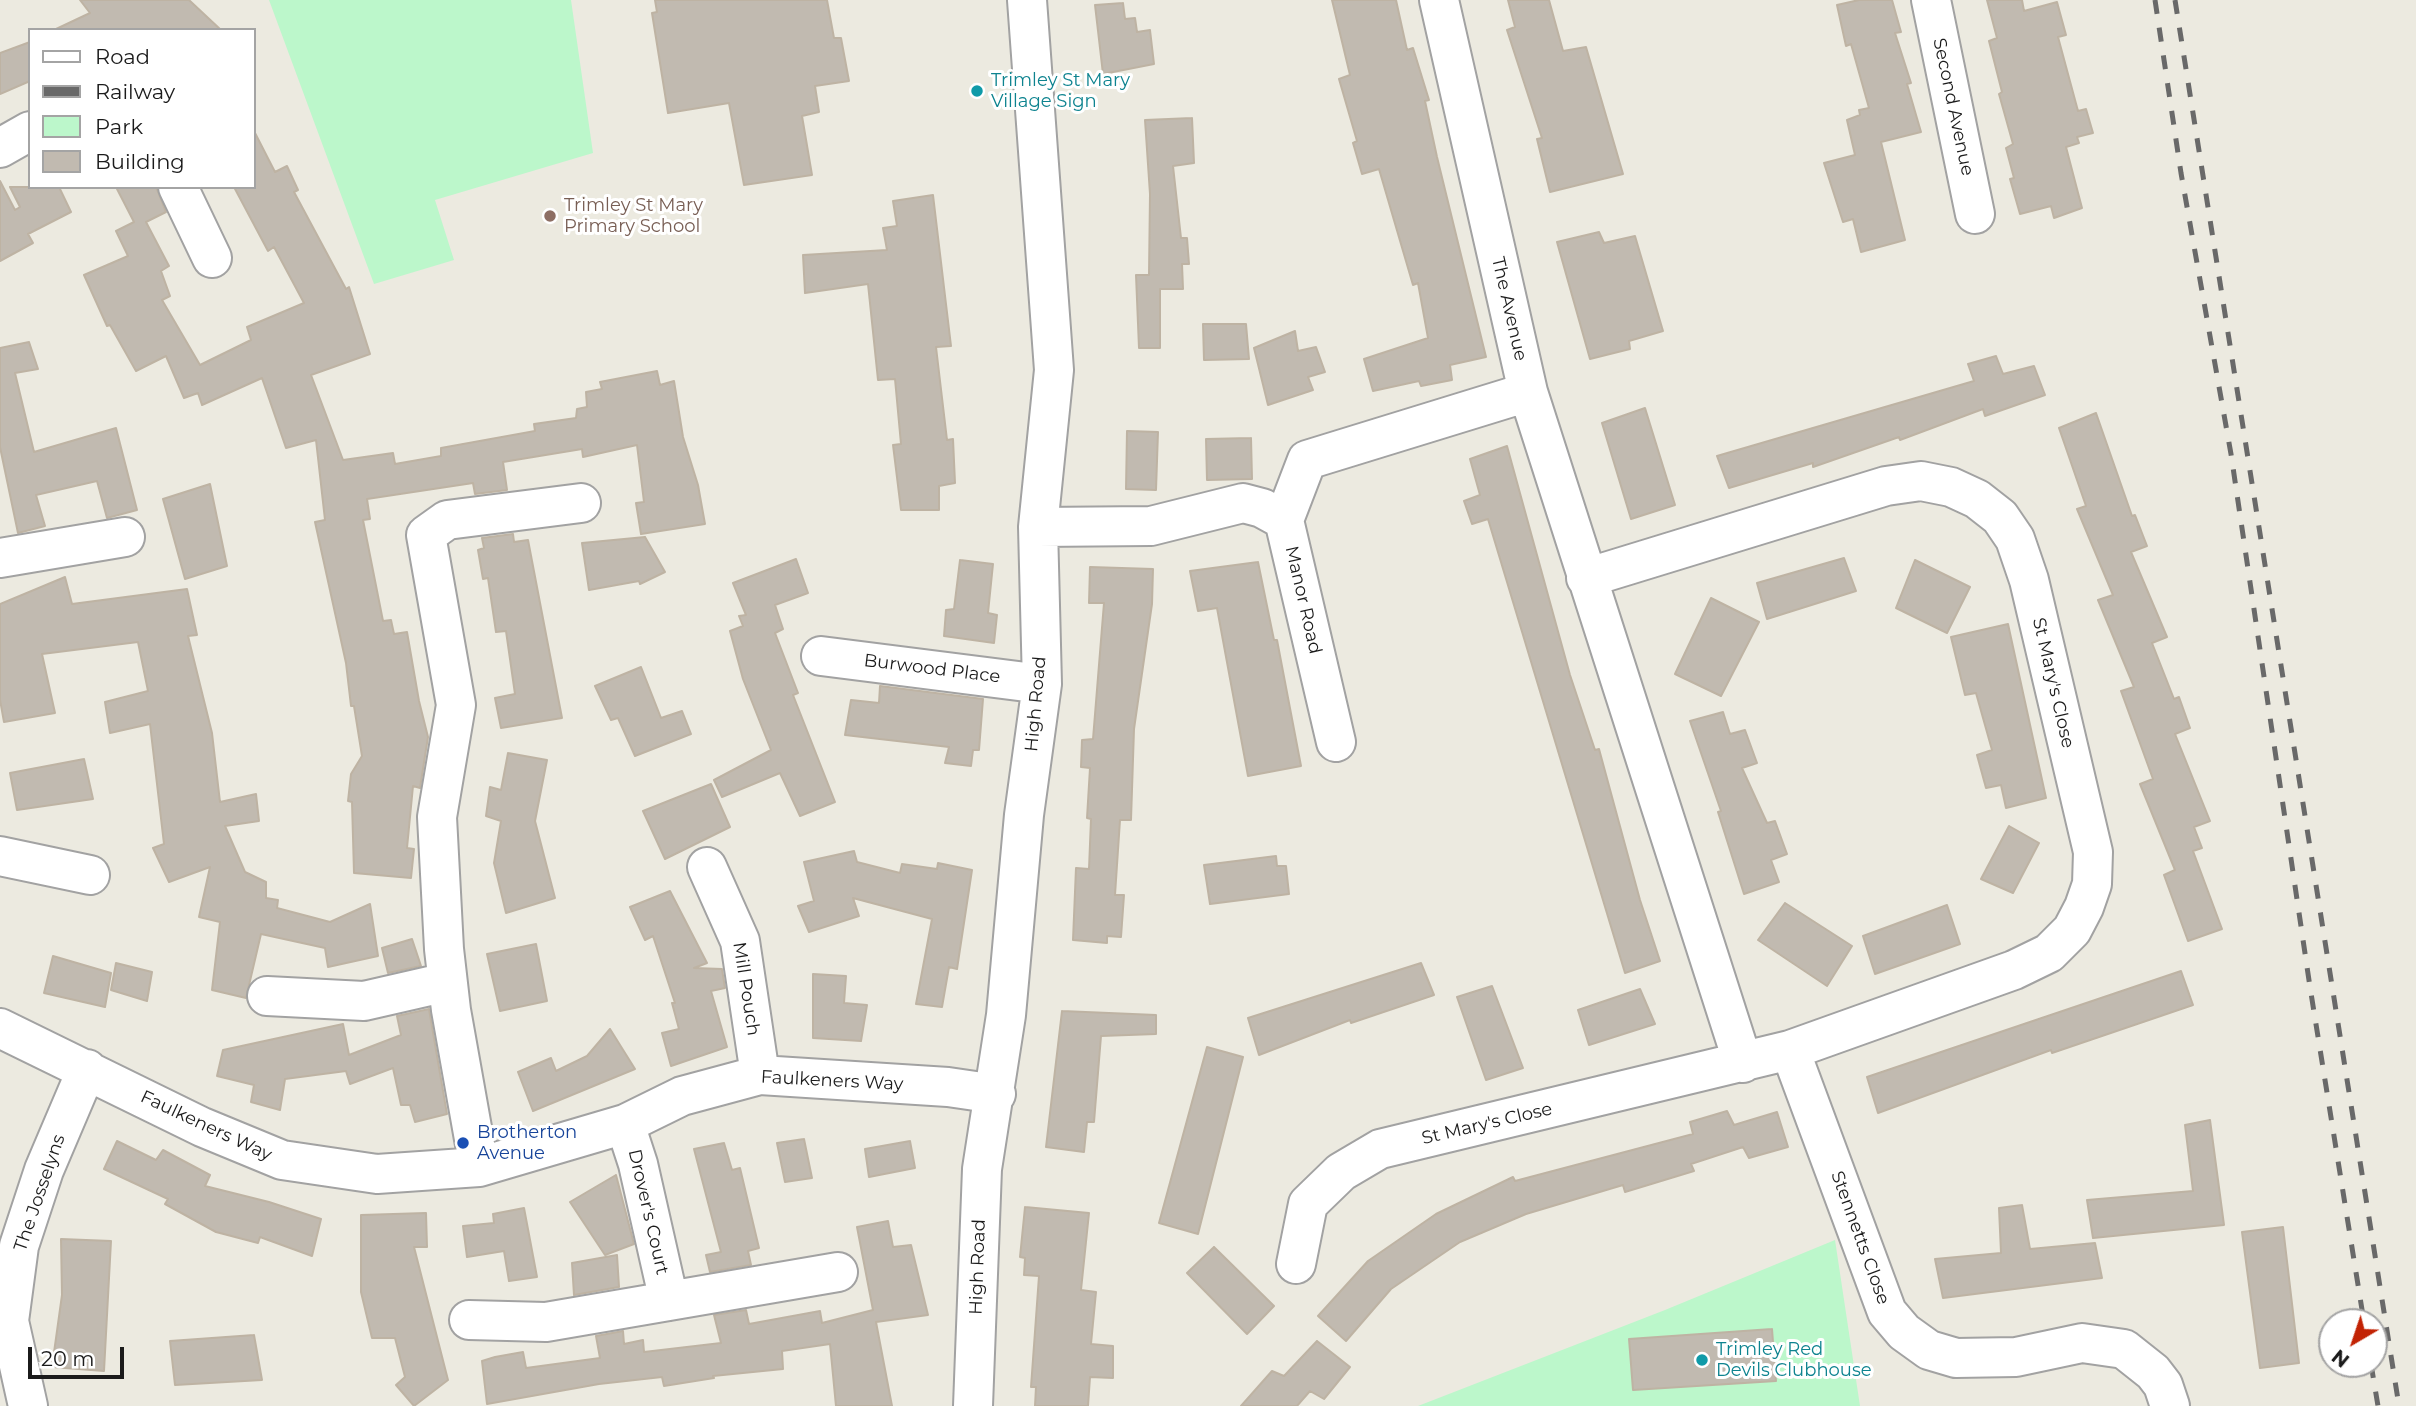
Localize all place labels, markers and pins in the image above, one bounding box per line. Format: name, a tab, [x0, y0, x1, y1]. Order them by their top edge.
place label: Trimley St Mary Village Sign	[991, 70, 1130, 112]
marker: Trimley St Mary Village Sign	[969, 83, 985, 99]
place label: Trimley St Mary Primary School	[564, 195, 703, 238]
marker: Trimley St Mary Primary School	[542, 208, 558, 224]
place label: Brotherton Avenue	[477, 1122, 577, 1164]
marker: Brotherton Avenue	[455, 1135, 471, 1151]
place label: Trimley Red Devils Clubhouse	[1716, 1339, 1872, 1382]
marker: Trimley Red Devils Clubhouse	[1694, 1352, 1710, 1368]

